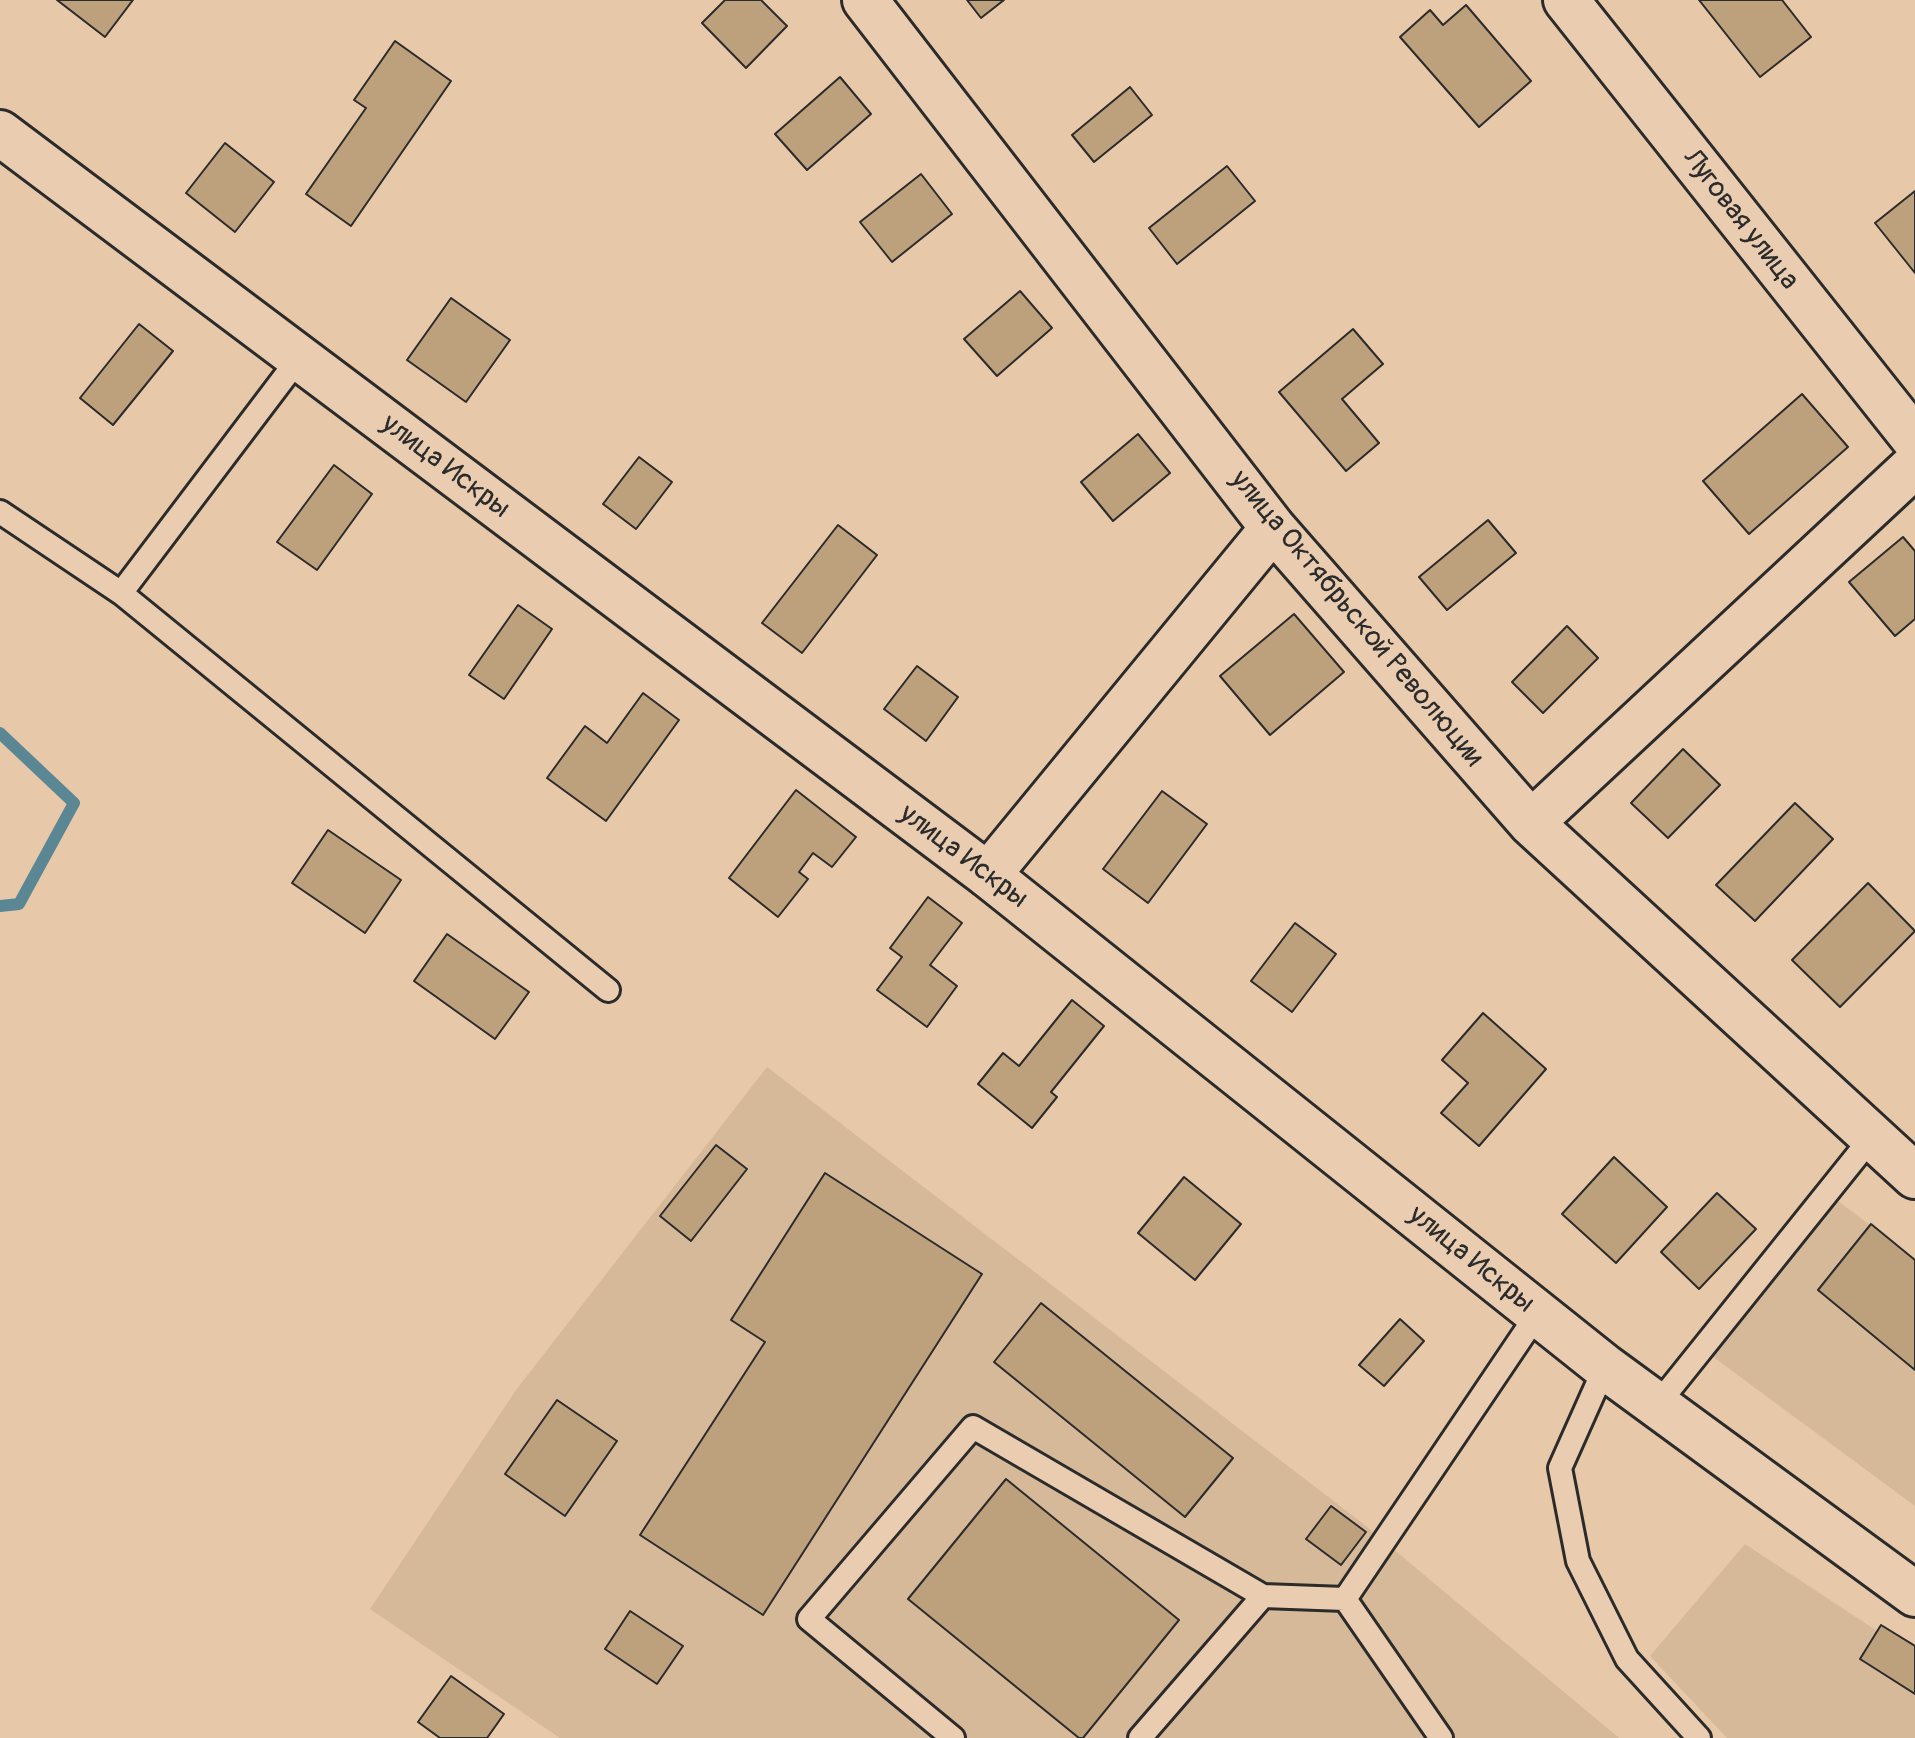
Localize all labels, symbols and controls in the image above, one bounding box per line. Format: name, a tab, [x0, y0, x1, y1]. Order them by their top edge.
street label: Луговая улица	[1675, 143, 1805, 297]
street label: улица Искры	[374, 408, 516, 526]
street label: улица Октябрьской Революции	[1222, 464, 1490, 774]
street label: улица Искры	[892, 798, 1034, 916]
street label: улица Искры	[1401, 1199, 1541, 1321]

